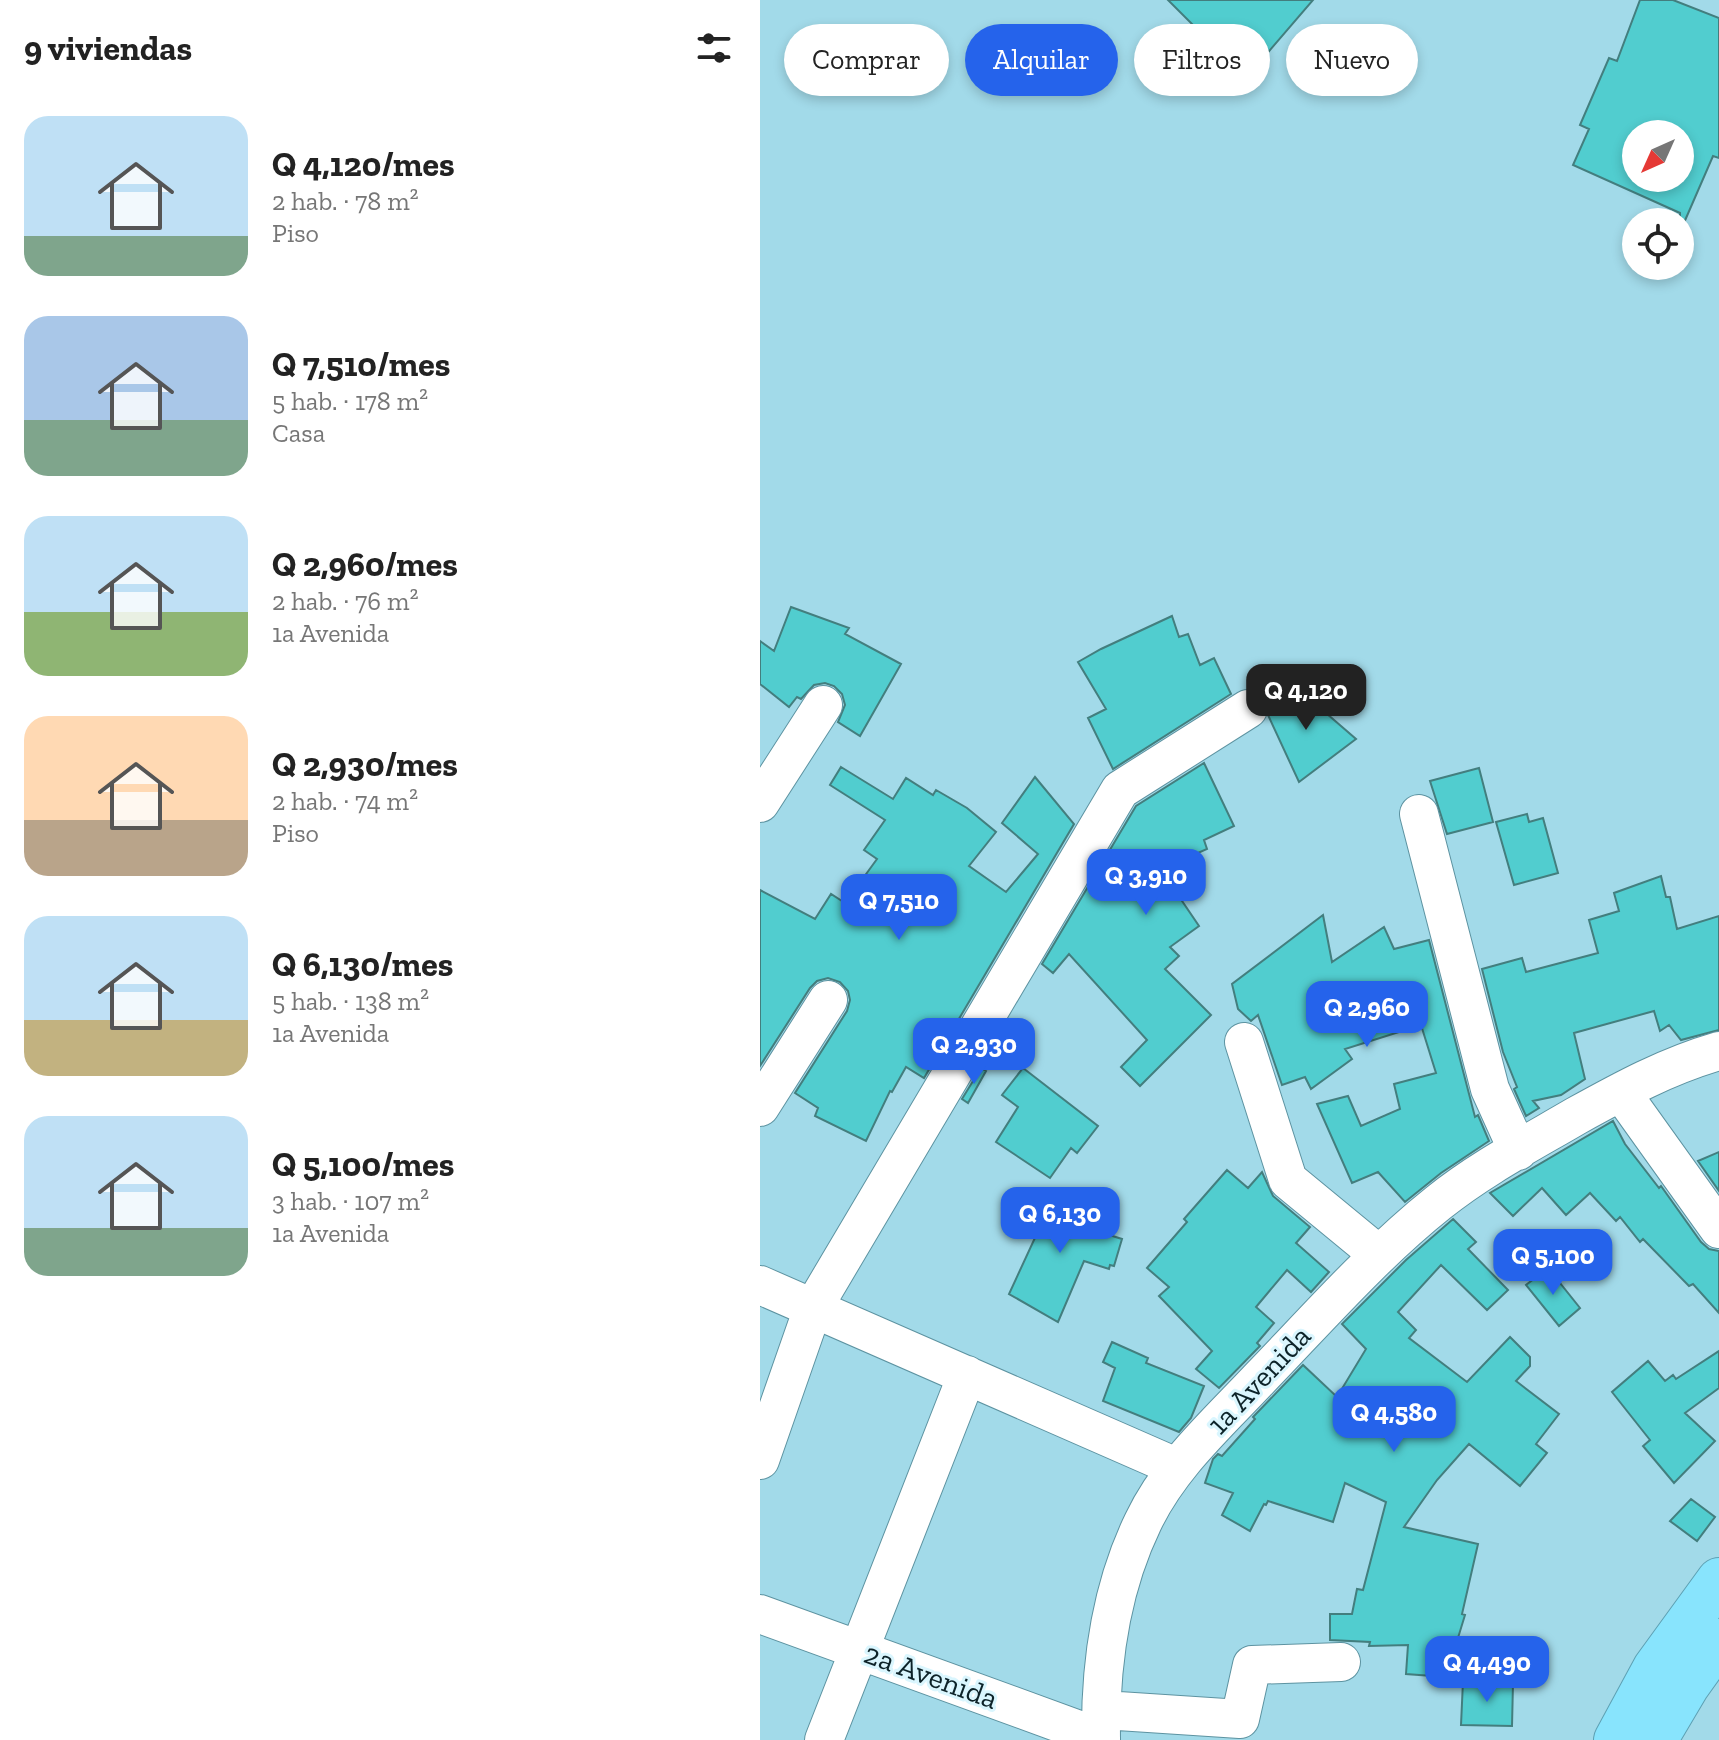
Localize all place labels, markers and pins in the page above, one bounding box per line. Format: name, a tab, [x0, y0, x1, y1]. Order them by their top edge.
pin: Q 4,120	[1232, 664, 1380, 732]
pin: Q 3,910	[1072, 849, 1220, 917]
pin: Q 7,510	[825, 874, 973, 942]
pin: Q 2,960	[1293, 981, 1441, 1049]
pin: Q 2,930	[900, 1018, 1048, 1086]
pin: Q 6,130	[986, 1187, 1134, 1255]
pin: Q 5,100	[1479, 1229, 1627, 1297]
pin: Q 4,580	[1320, 1386, 1468, 1454]
pin: Q 4,490	[1413, 1636, 1561, 1704]

